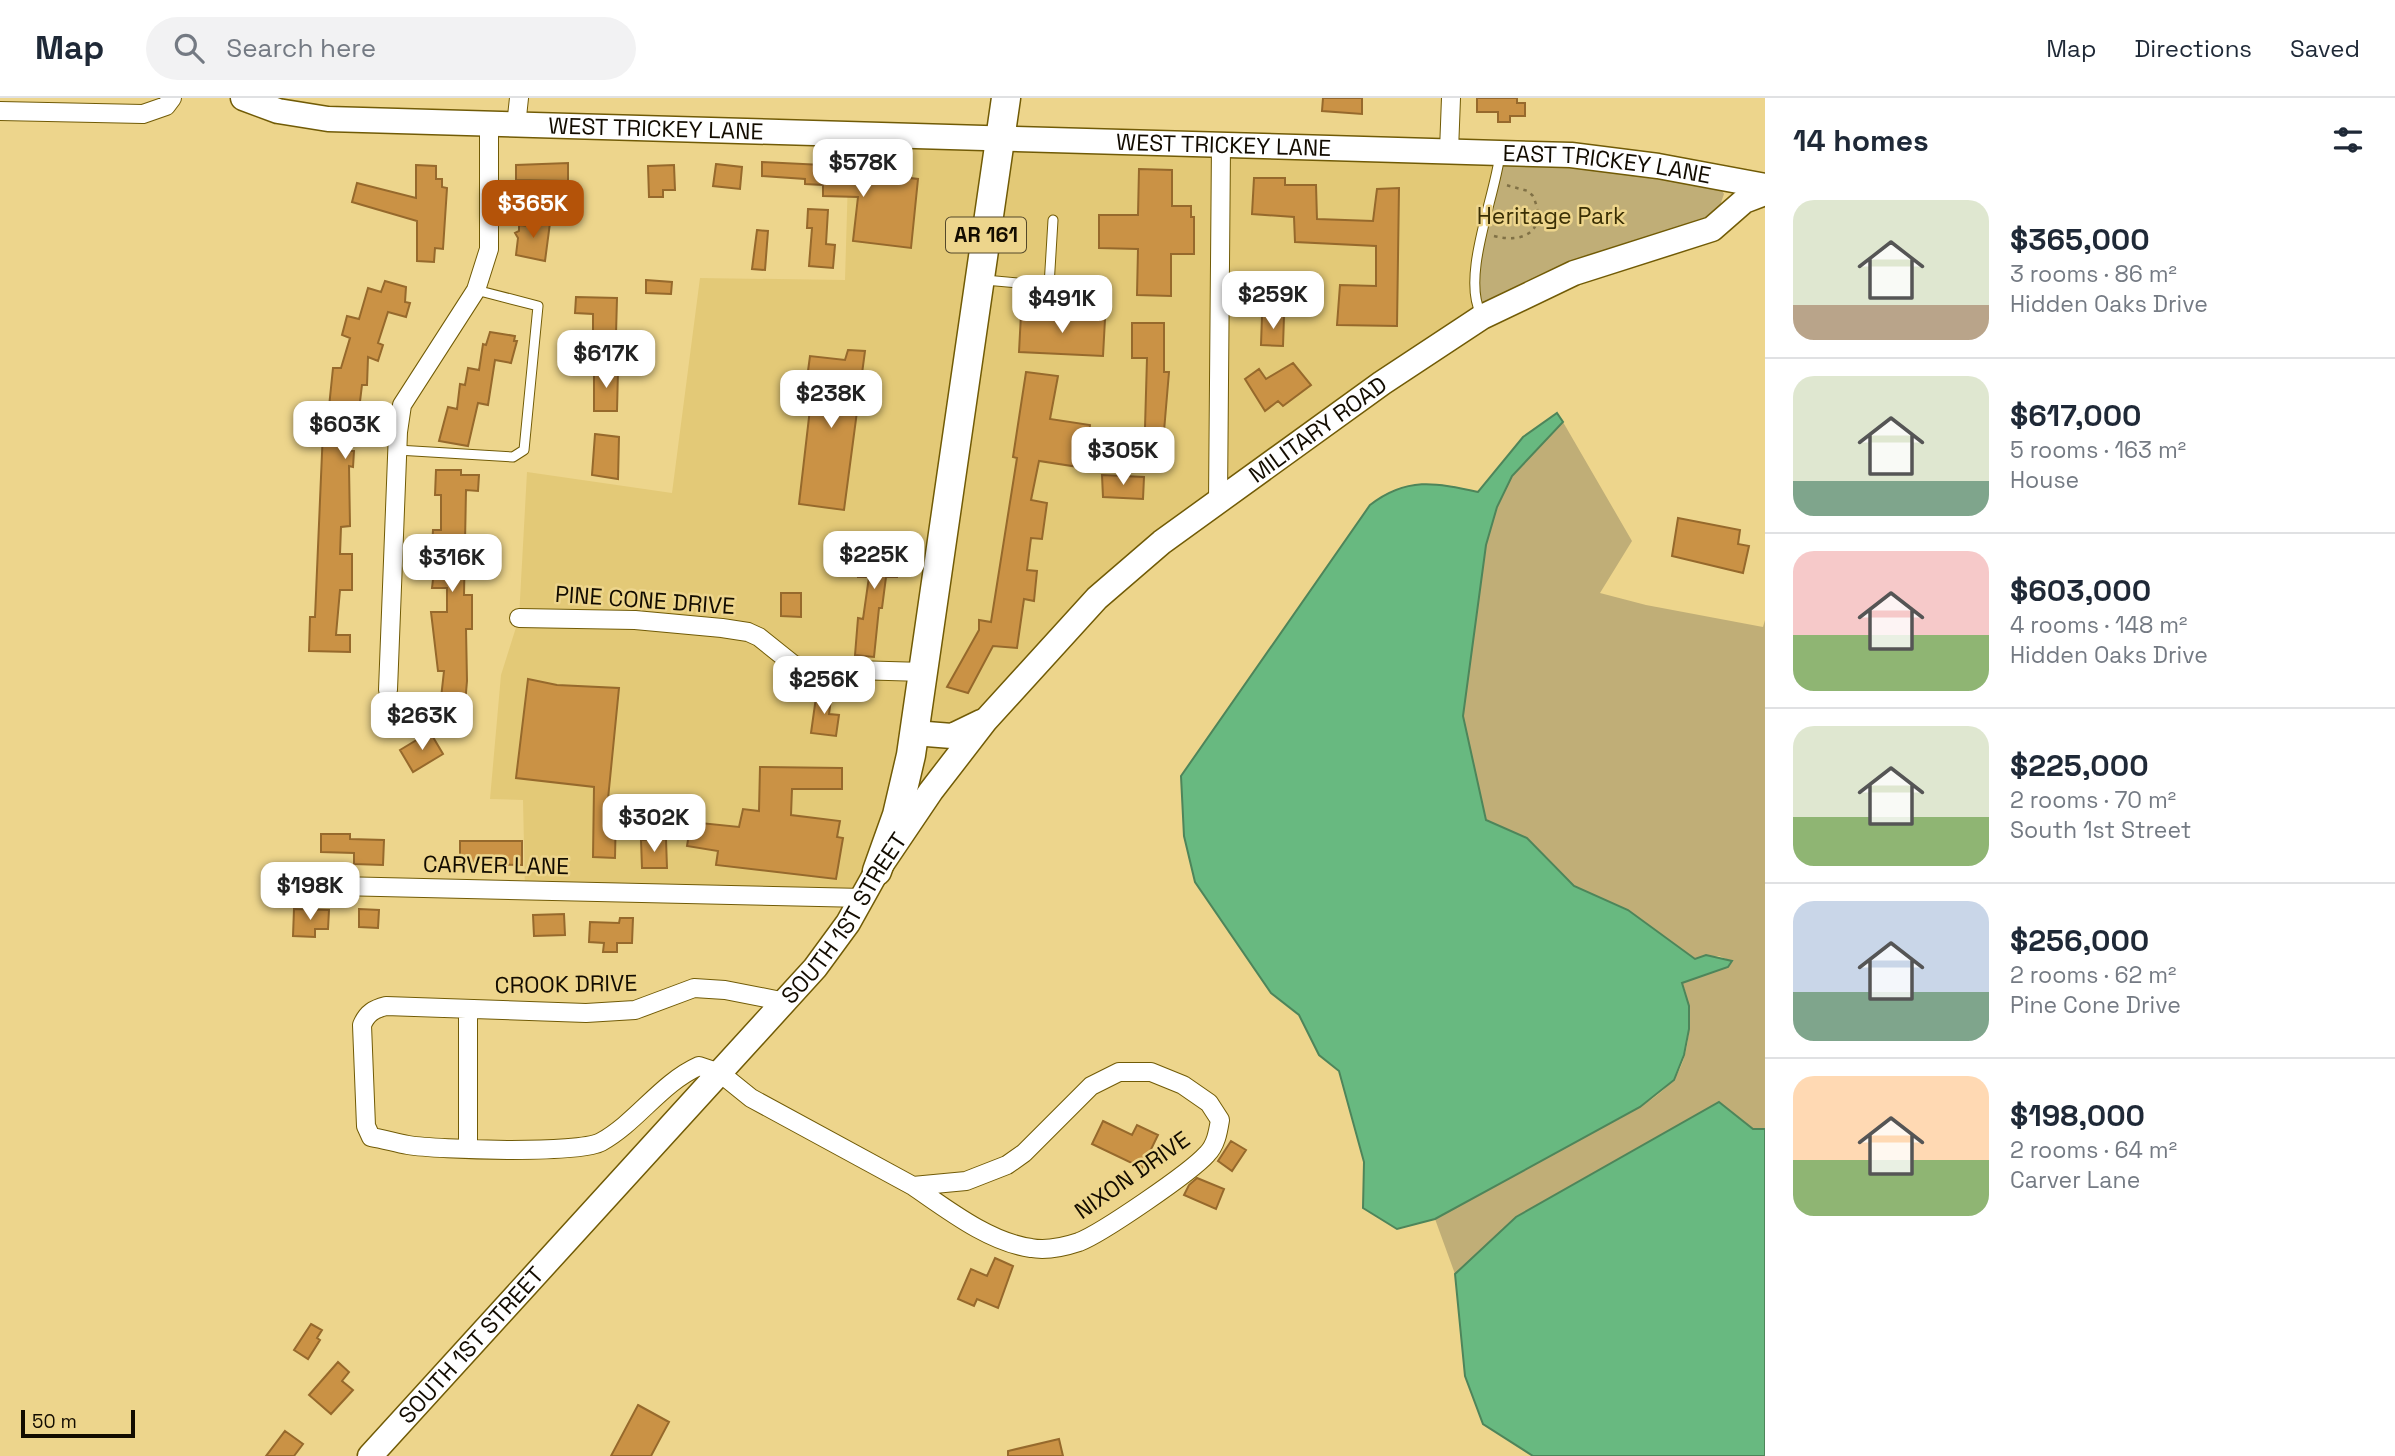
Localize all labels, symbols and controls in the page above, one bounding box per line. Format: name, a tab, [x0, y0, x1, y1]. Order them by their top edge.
search box	[146, 17, 636, 80]
text: Map	[35, 27, 104, 69]
icon: search	[170, 29, 208, 67]
text: Search here	[226, 31, 376, 65]
text: Map	[2046, 33, 2096, 64]
text: Directions	[2134, 33, 2252, 64]
text: Saved	[2290, 33, 2360, 64]
street label: WEST TRICKEY LANE	[548, 110, 764, 147]
text: 14 homes	[1793, 121, 1929, 160]
icon: filters	[2329, 121, 2367, 159]
street label: WEST TRICKEY LANE	[1116, 127, 1332, 163]
street label: EAST TRICKEY LANE	[1502, 138, 1713, 191]
pin: $578K	[814, 140, 912, 199]
text: $578K	[829, 147, 897, 177]
pin: $365K	[484, 180, 582, 240]
text: $365K	[498, 188, 568, 218]
park label: Heritage Park	[1477, 201, 1625, 231]
road number: AR 161	[946, 218, 1026, 252]
text: $365,000	[2010, 220, 2150, 259]
icon: home	[1849, 228, 1933, 312]
text: 3 rooms · 86 m²	[2010, 259, 2177, 289]
pin: $259K	[1224, 272, 1322, 331]
pin: $491K	[1013, 275, 1111, 335]
text: $259K	[1238, 279, 1308, 309]
text: $491K	[1028, 283, 1096, 313]
text: Hidden Oaks Drive	[2010, 289, 2208, 319]
pin: $617K	[557, 330, 655, 390]
text: $617K	[573, 338, 639, 368]
street label: MILITARY ROAD	[1243, 369, 1393, 489]
pin: $238K	[782, 370, 880, 430]
text: $238K	[796, 378, 866, 408]
text: $617,000	[2010, 396, 2142, 435]
pin: $603K	[296, 402, 394, 461]
icon: home	[1849, 404, 1933, 488]
text: $603K	[309, 409, 381, 439]
pin: $305K	[1074, 428, 1172, 487]
text: $305K	[1087, 435, 1159, 465]
text: 5 rooms · 163 m²	[2010, 435, 2186, 465]
text: House	[2010, 465, 2079, 495]
pin: $225K	[825, 532, 923, 591]
pin: $316K	[403, 534, 501, 594]
text: $225K	[839, 539, 909, 569]
text: $316K	[419, 542, 485, 572]
text: $603,000	[2010, 571, 2151, 610]
street label: PINE CONE DRIVE	[554, 579, 736, 621]
icon: home	[1849, 579, 1933, 663]
text: 4 rooms · 148 m²	[2010, 610, 2187, 640]
text: Hidden Oaks Drive	[2010, 640, 2208, 670]
pin: $256K	[775, 656, 873, 716]
text: $256K	[789, 664, 859, 694]
pin: $263K	[373, 692, 471, 752]
text: $263K	[387, 700, 457, 730]
text: $225,000	[2010, 746, 2149, 785]
icon: home	[1849, 754, 1933, 838]
text: 2 rooms · 70 m²	[2010, 785, 2176, 815]
pin: $302K	[605, 794, 703, 854]
text: $302K	[619, 802, 689, 832]
text: South 1st Street	[2010, 815, 2191, 845]
street label: SOUTH 1ST STREET	[775, 827, 914, 1010]
street label: CARVER LANE	[423, 849, 569, 881]
pin: $198K	[261, 862, 359, 922]
text: $198K	[277, 870, 343, 900]
text: $256,000	[2010, 921, 2149, 960]
icon: home	[1849, 929, 1933, 1013]
text: 2 rooms · 62 m²	[2010, 960, 2176, 990]
street label: CROOK DRIVE	[494, 968, 638, 1000]
text: Pine Cone Drive	[2010, 990, 2181, 1020]
text: $198,000	[2010, 1096, 2145, 1135]
icon: home	[1849, 1104, 1933, 1188]
street label: NIXON DRIVE	[1068, 1124, 1196, 1226]
text: 2 rooms · 64 m²	[2010, 1135, 2177, 1165]
text: Carver Lane	[2010, 1165, 2140, 1195]
street label: SOUTH 1ST STREET	[392, 1260, 550, 1430]
scale bar	[21, 1407, 135, 1439]
text: 50 m	[32, 1409, 77, 1434]

